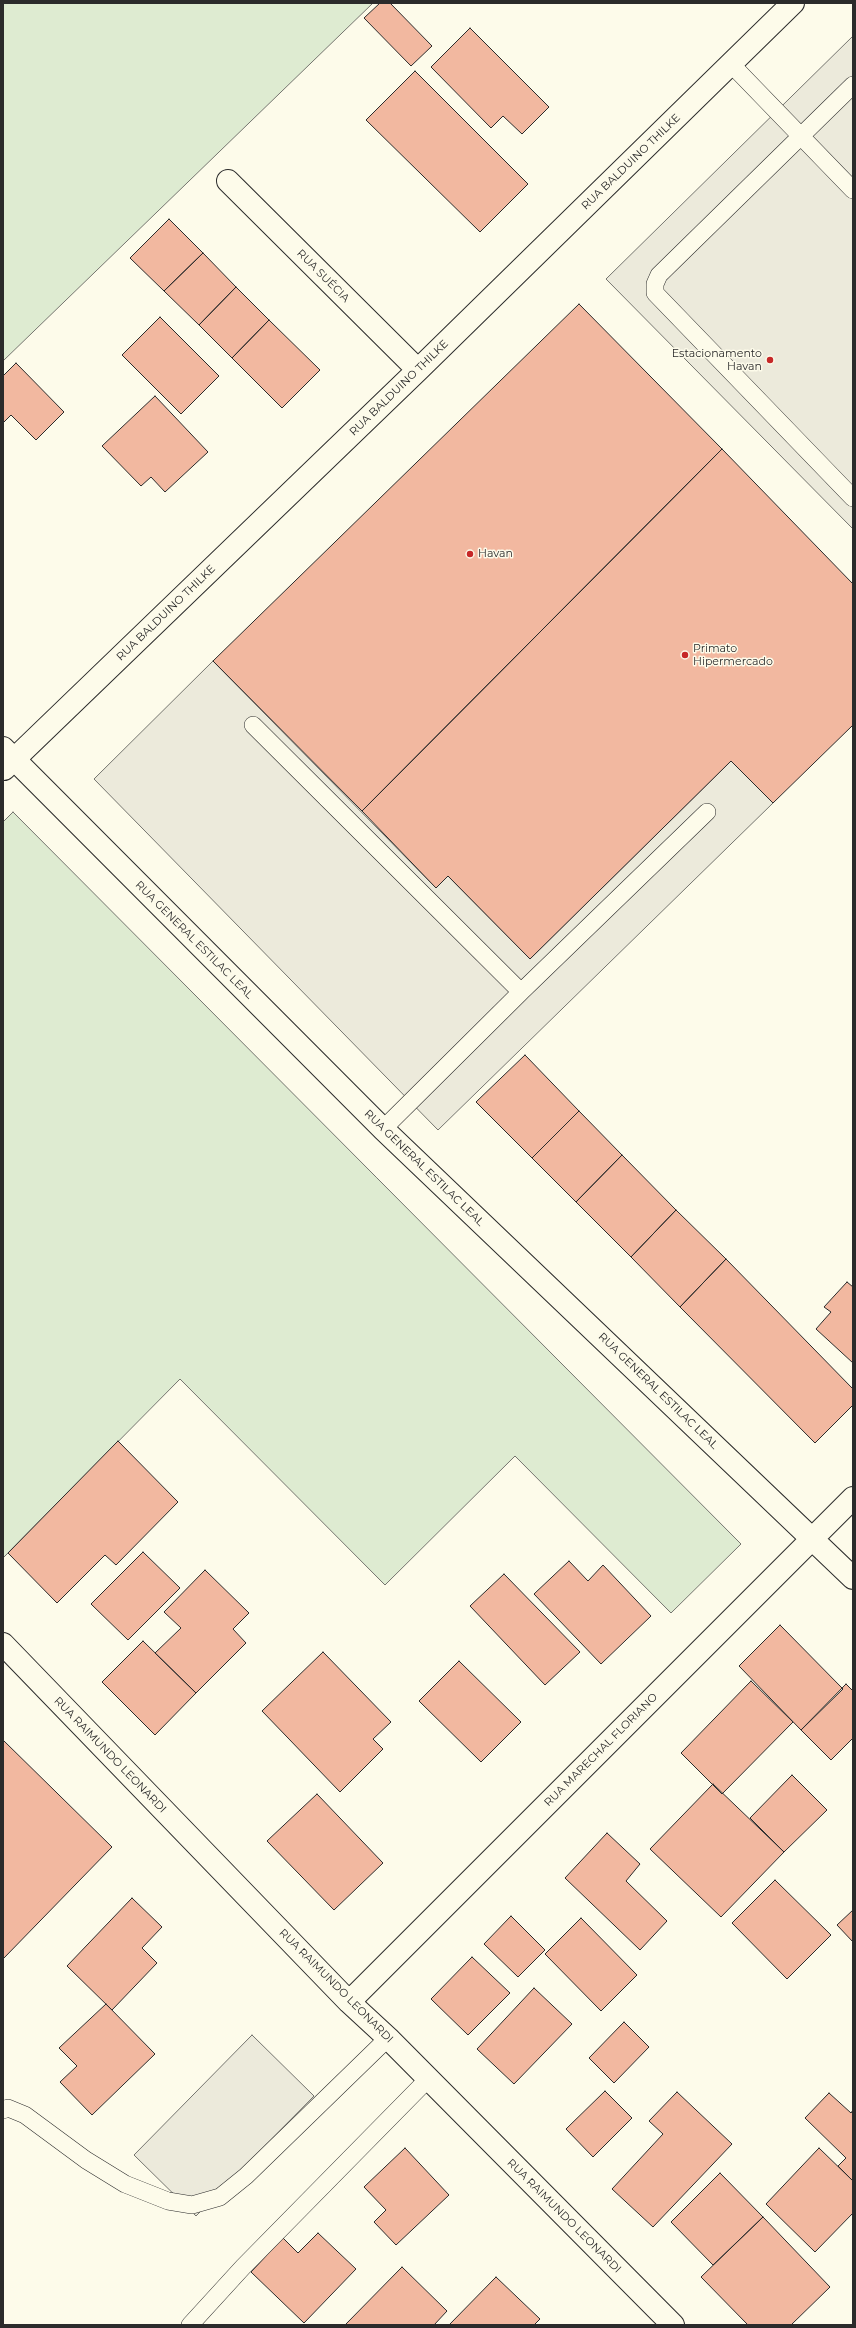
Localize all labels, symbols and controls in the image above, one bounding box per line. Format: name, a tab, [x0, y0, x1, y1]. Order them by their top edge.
street label: RUA BALDUINO THILKE	[579, 111, 683, 213]
street label: RUA SUÉCIA	[294, 247, 352, 305]
street label: RUA BALDUINO THILKE	[347, 337, 451, 439]
place label: Estacionamento Havan	[672, 347, 762, 373]
marker: Estacionamento Havan	[765, 355, 775, 365]
place label: Havan	[478, 547, 513, 561]
marker: Havan	[465, 549, 475, 559]
street label: RUA BALDUINO THILKE	[114, 562, 218, 664]
place label: Primato Hipermercado	[693, 642, 773, 668]
marker: Primato Hipermercado	[680, 650, 690, 660]
street label: RUA GENERAL ESTILAC LEAL	[132, 878, 256, 1002]
street label: RUA GENERAL ESTILAC LEAL	[361, 1107, 487, 1229]
street label: RUA GENERAL ESTILAC LEAL	[595, 1330, 721, 1452]
street label: RUA MARECHAL FLORIANO	[542, 1691, 660, 1809]
street label: RUA RAIMUNDO LEONARDI	[51, 1694, 169, 1816]
street label: RUA RAIMUNDO LEONARDI	[276, 1926, 396, 2046]
street label: RUA RAIMUNDO LEONARDI	[504, 2156, 624, 2276]

